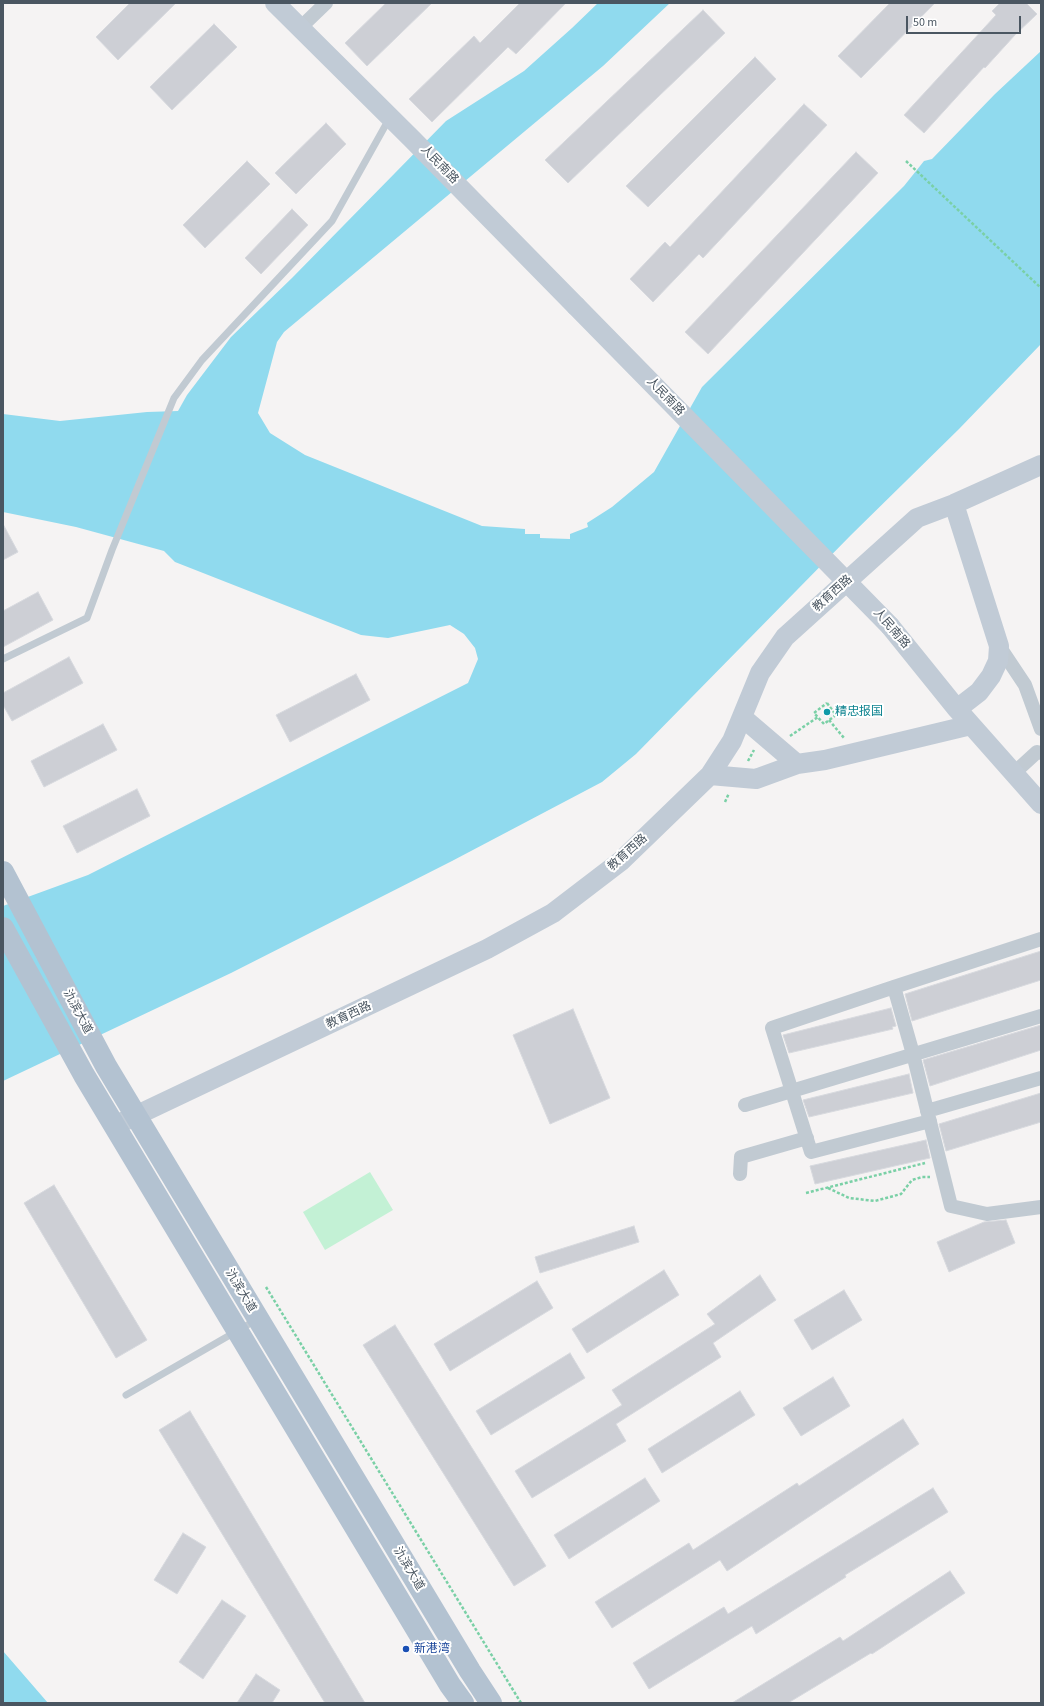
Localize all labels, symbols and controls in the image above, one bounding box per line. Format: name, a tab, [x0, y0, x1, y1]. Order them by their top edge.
scale bar	[908, 8, 1023, 34]
text: 50 m	[913, 14, 937, 31]
street label: 人民南路	[417, 143, 461, 187]
street label: 人民南路	[643, 375, 687, 419]
street label: 教育西路	[810, 573, 856, 615]
street label: 人民南路	[870, 606, 912, 652]
place label: 精忠报国	[835, 705, 883, 719]
marker: 精忠报国	[822, 707, 832, 717]
street label: 教育西路	[605, 832, 651, 874]
street label: 氿滨大道	[59, 987, 95, 1037]
street label: 教育西路	[324, 999, 374, 1033]
street label: 氿滨大道	[221, 1267, 259, 1315]
street label: 氿滨大道	[389, 1545, 427, 1593]
place label: 新港湾	[414, 1642, 450, 1656]
marker: 新港湾	[401, 1644, 411, 1654]

